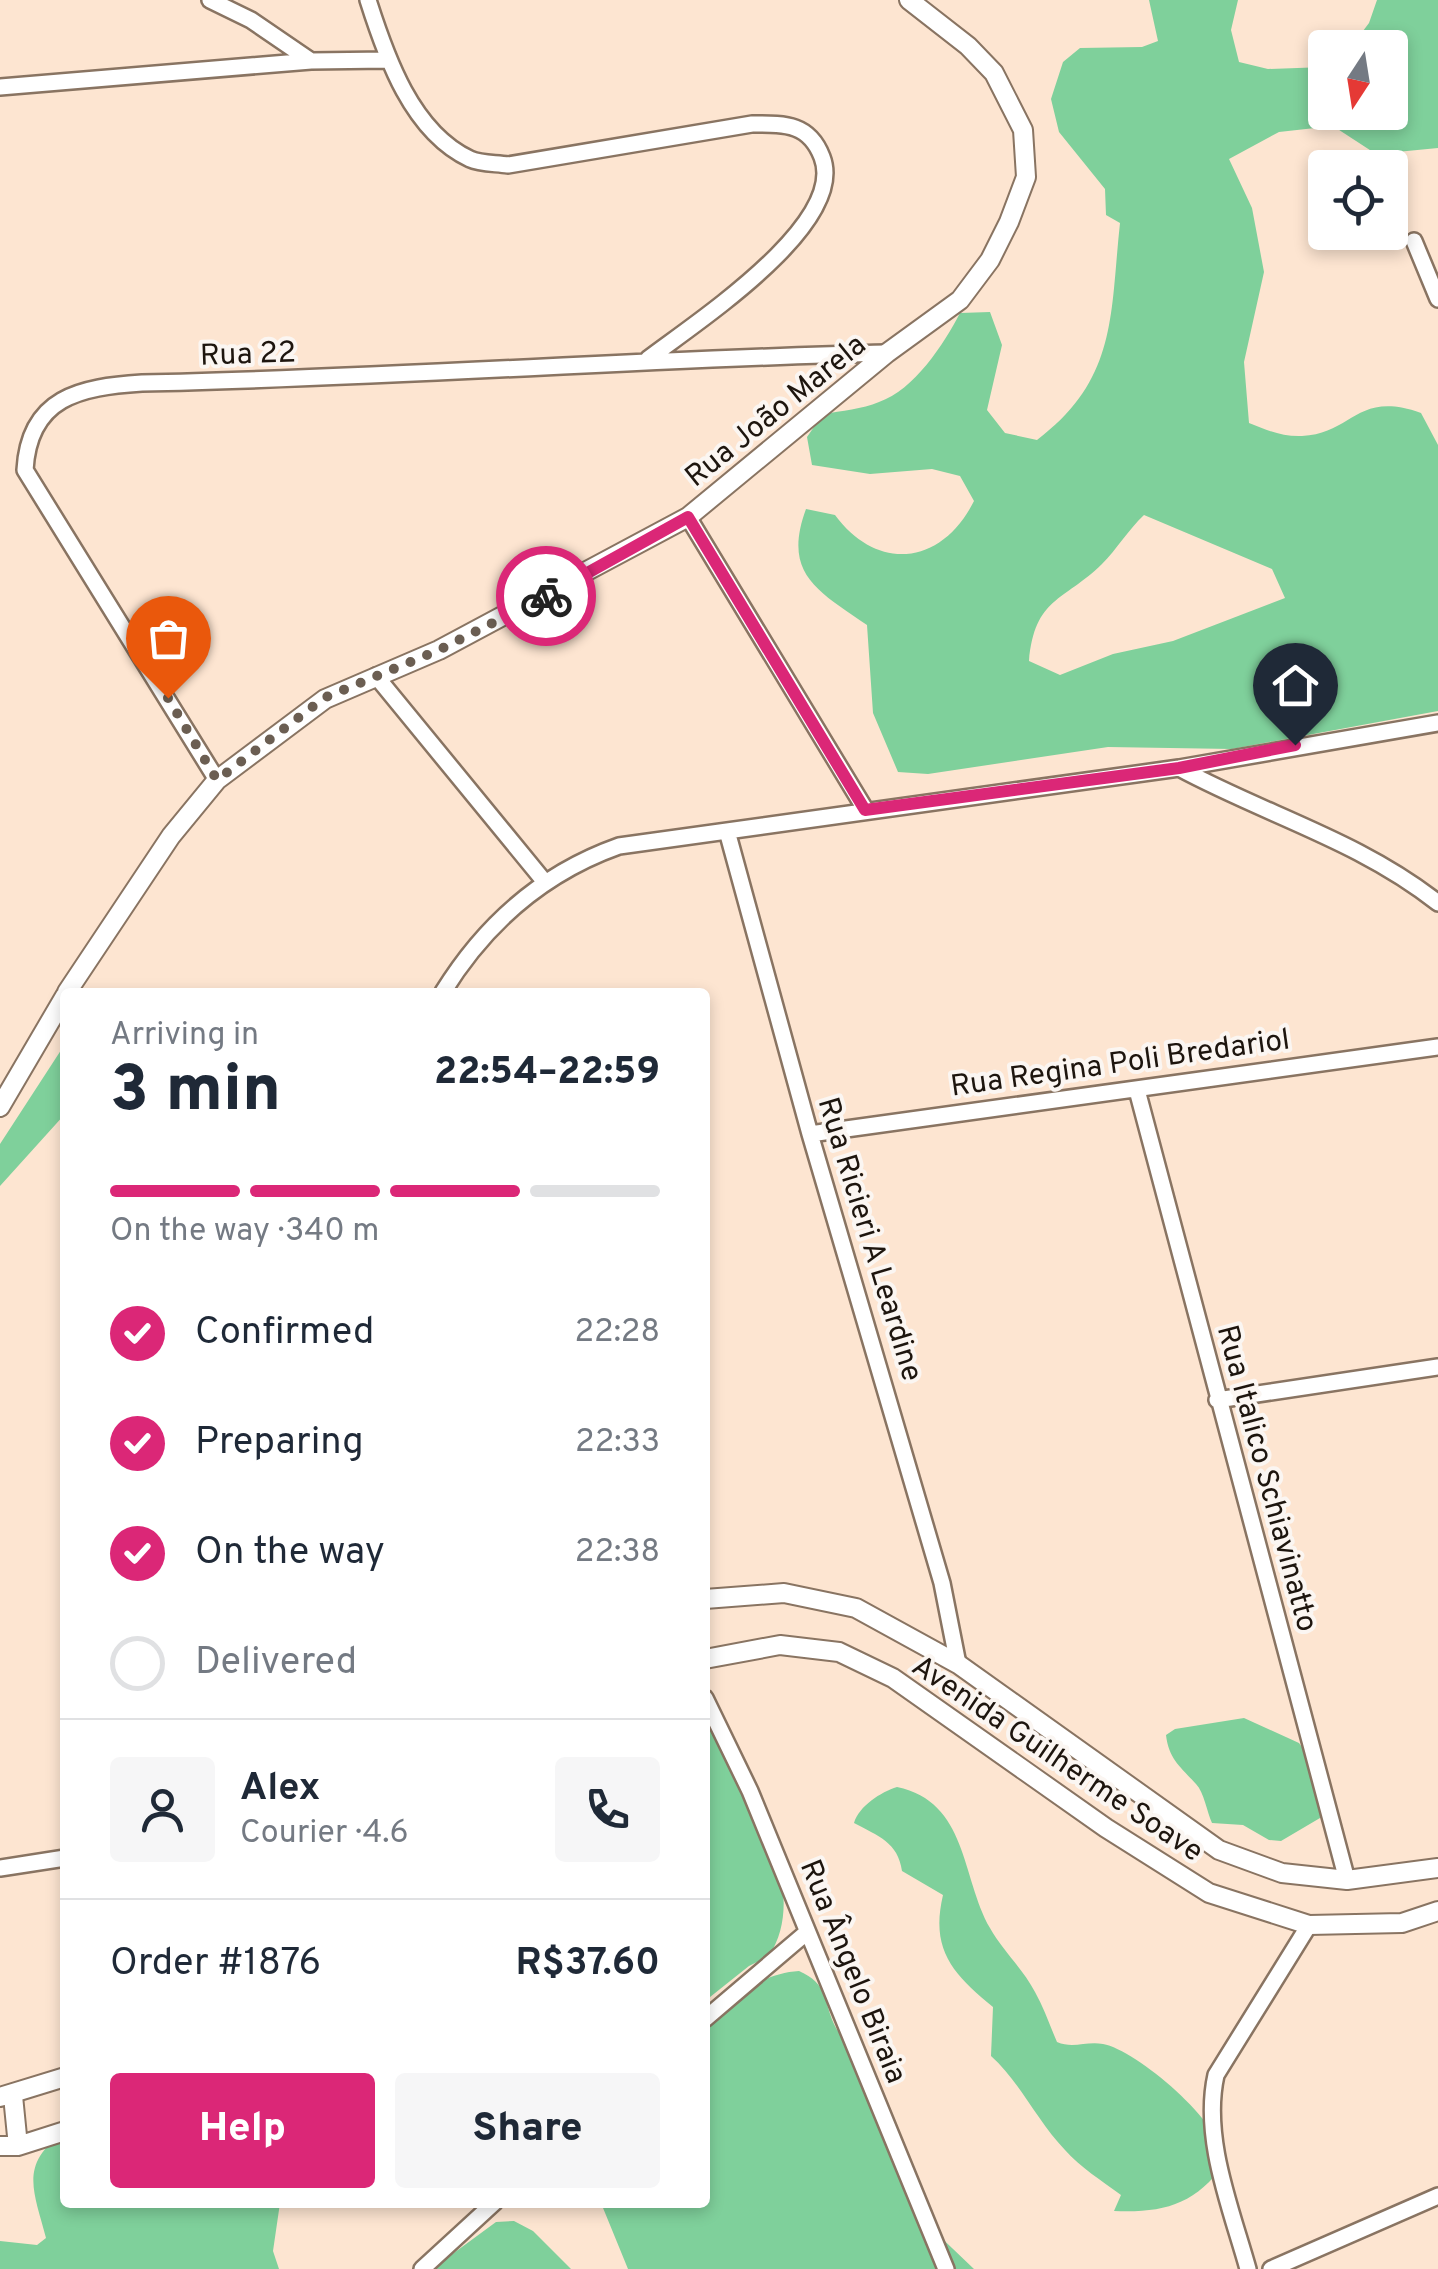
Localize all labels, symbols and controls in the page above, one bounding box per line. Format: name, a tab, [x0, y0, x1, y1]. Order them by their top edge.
north arrow	[1308, 30, 1408, 130]
map controls	[1308, 30, 1408, 250]
button: locate	[1308, 150, 1408, 250]
street label: Rua João Marela	[679, 328, 875, 496]
street label: Rua 22	[199, 335, 297, 376]
courier	[496, 546, 596, 646]
icon: bike	[519, 569, 574, 624]
pin	[126, 596, 211, 699]
icon: bag	[141, 611, 196, 666]
pin	[1253, 643, 1338, 746]
icon: home	[1268, 658, 1323, 713]
text: Arriving in	[110, 1016, 259, 1056]
street label: Rua Regina Poli Bredariol	[948, 1022, 1292, 1107]
text: 22:54–22:59	[434, 1049, 660, 1098]
text: 3 min	[110, 1052, 281, 1134]
street label: Rua Ricieri A Leardine	[808, 1093, 929, 1386]
text: On the way · 340 m	[110, 1212, 379, 1252]
icon: check	[110, 1306, 165, 1361]
text: Confirmed	[195, 1309, 374, 1358]
text: 22:28	[574, 1313, 660, 1353]
street label: Rua Italico Schiavinatto	[1207, 1321, 1324, 1636]
icon: check	[110, 1416, 165, 1471]
text: Preparing	[195, 1419, 364, 1468]
text: 22:33	[575, 1423, 660, 1463]
icon: check	[110, 1526, 165, 1581]
text: On the way	[195, 1529, 385, 1578]
text: 22:38	[575, 1533, 660, 1573]
text: Delivered	[195, 1639, 357, 1688]
street label: Avenida Guilherme Soave	[904, 1649, 1209, 1872]
button: person	[110, 1757, 215, 1862]
button: phone	[555, 1757, 660, 1862]
text: Alex	[240, 1765, 320, 1814]
text: Courier · 4.6	[240, 1814, 409, 1854]
street label: Rua Ângelo Biraia	[790, 1854, 915, 2089]
text: Order #1876	[110, 1940, 321, 1989]
text: R$37.60	[516, 1940, 660, 1989]
button: Help	[110, 2073, 375, 2188]
button: Share	[395, 2073, 660, 2188]

